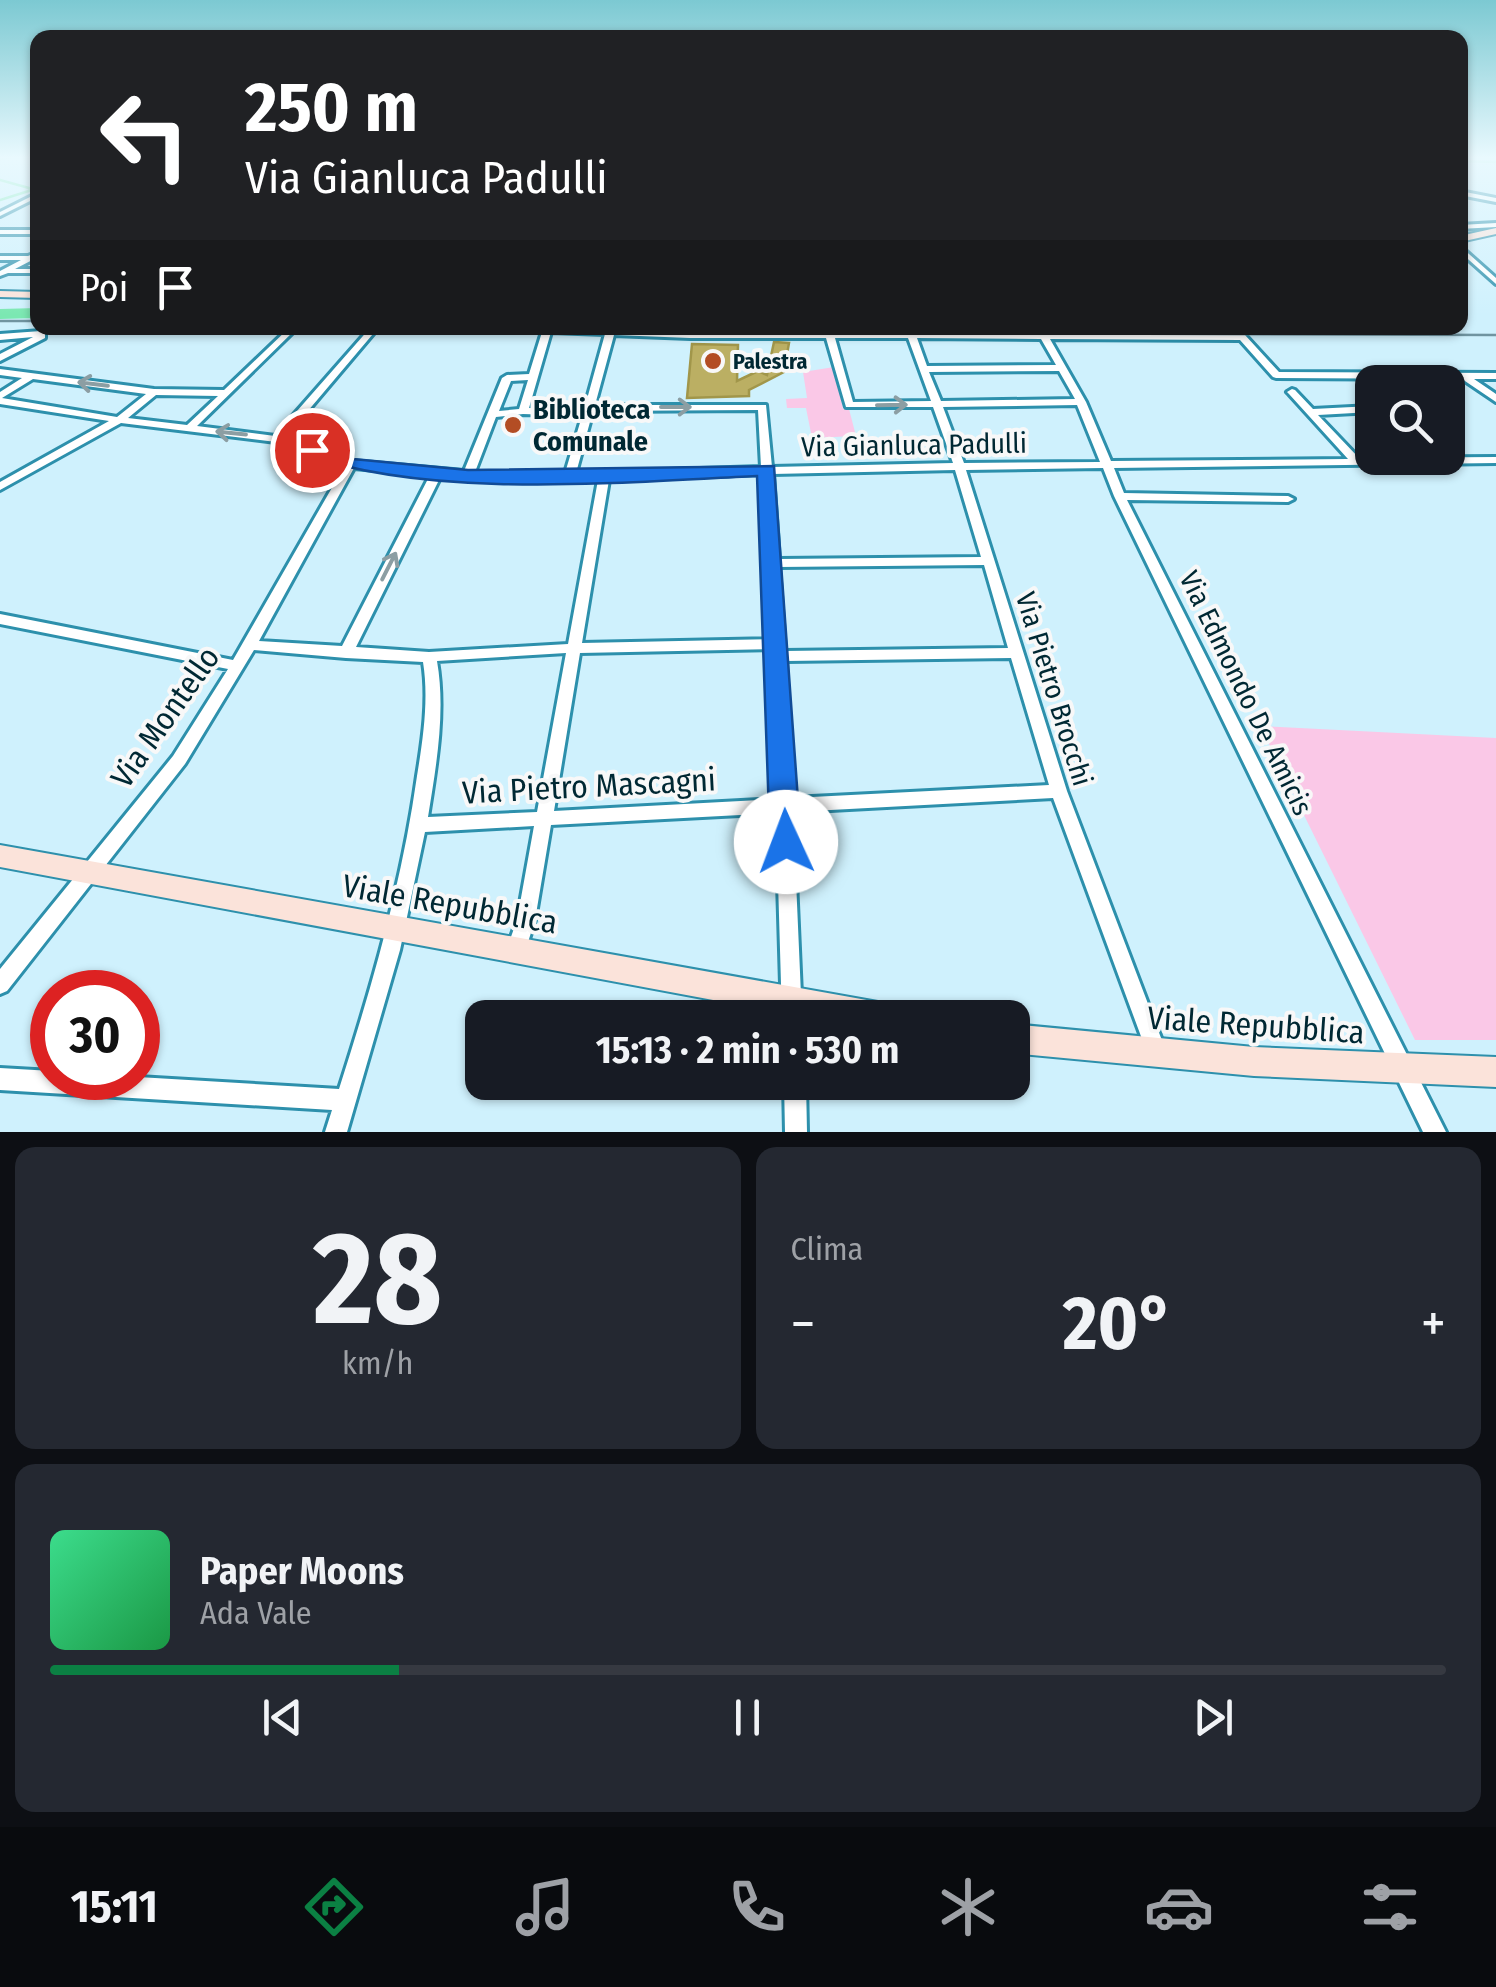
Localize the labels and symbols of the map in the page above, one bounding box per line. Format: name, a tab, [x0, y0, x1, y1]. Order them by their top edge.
place label: Palestra	[733, 348, 807, 375]
marker: Palestra	[702, 350, 724, 372]
one-way arrow	[77, 374, 109, 393]
place label: Biblioteca Comunale	[533, 393, 650, 458]
one-way arrow	[876, 395, 908, 414]
one-way arrow	[660, 398, 692, 416]
pin	[270, 408, 355, 493]
marker: Biblioteca Comunale	[502, 414, 524, 436]
one-way arrow	[216, 424, 248, 443]
street label: Via Gianluca Padulli	[801, 427, 1027, 463]
one-way arrow	[380, 552, 399, 582]
street label: Via Edmondo De Amicis	[1173, 566, 1319, 820]
street label: Via Pietro Brocchi	[1009, 588, 1099, 790]
street label: Via Montello	[103, 639, 227, 795]
street label: Via Pietro Mascagni	[461, 760, 717, 812]
position arrow	[734, 790, 838, 894]
street label: Viale Repubblica	[340, 866, 560, 942]
speed limit sign: 30	[30, 970, 160, 1100]
street label: Viale Repubblica	[1146, 998, 1366, 1052]

